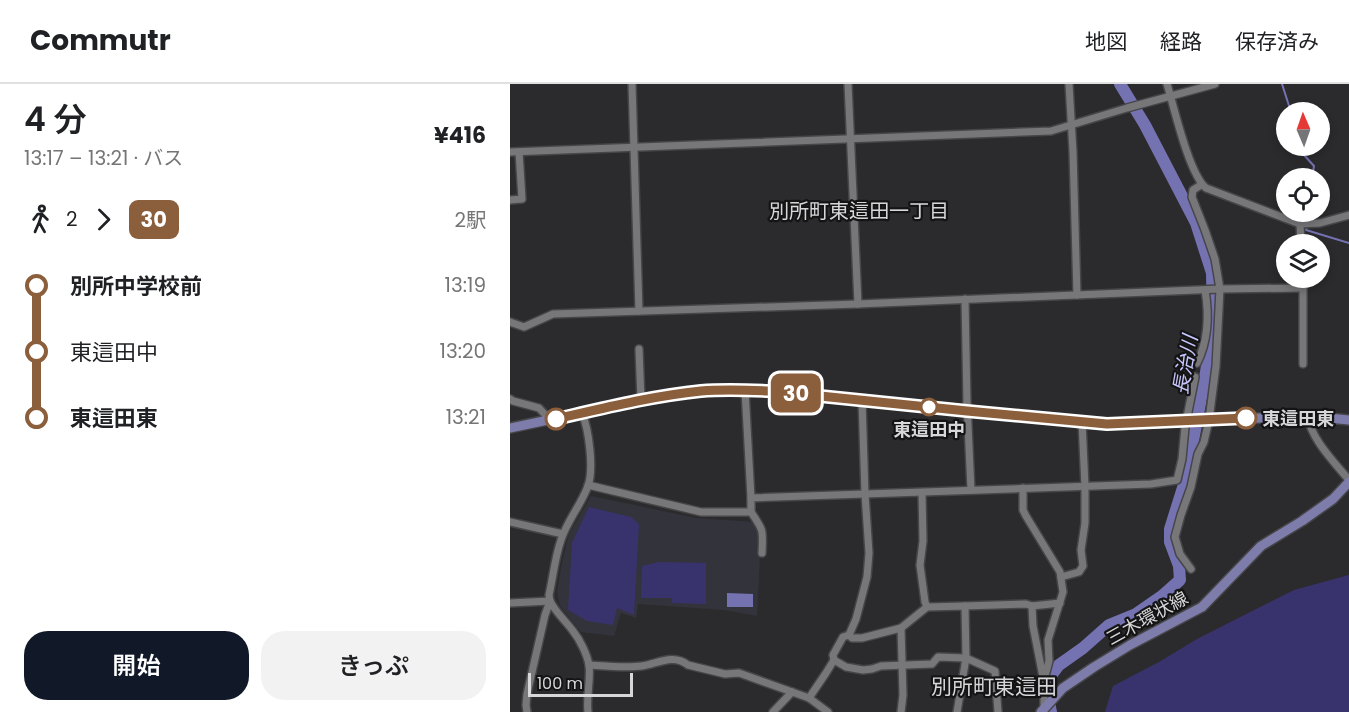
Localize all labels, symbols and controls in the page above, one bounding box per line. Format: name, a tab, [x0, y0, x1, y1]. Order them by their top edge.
text: Commutr	[30, 21, 171, 60]
text: 地図	[1085, 27, 1127, 56]
text: 経路	[1160, 27, 1202, 56]
text: 保存済み	[1235, 27, 1319, 56]
text: 4 分	[24, 96, 87, 143]
north arrow	[1276, 102, 1330, 156]
map controls	[1276, 102, 1330, 288]
text: ¥416	[434, 120, 486, 151]
text: 13:17 – 13:21 · バス	[24, 144, 183, 172]
button: locate	[1276, 168, 1330, 222]
district label: 別所町東這田一丁目	[769, 197, 949, 225]
icon: walk	[24, 203, 57, 236]
icon: forward	[87, 203, 120, 236]
text: 2	[66, 205, 78, 233]
text: 30	[141, 205, 167, 234]
text: 2駅	[455, 206, 486, 234]
button: layers	[1276, 234, 1330, 288]
text: 別所中学校前	[70, 271, 202, 302]
text: 13:19	[445, 271, 486, 299]
water label: 長治川	[1166, 331, 1204, 397]
text: 東這田中	[70, 337, 158, 368]
text: 13:20	[440, 337, 486, 365]
line badge: 30	[769, 374, 823, 412]
text: 30	[783, 379, 809, 408]
marker: 東這田中	[920, 398, 938, 416]
text: 東這田東	[70, 403, 158, 434]
text: 13:21	[446, 403, 486, 431]
place label: 東這田東	[1262, 406, 1334, 431]
marker: 東這田東	[1235, 407, 1257, 429]
unlabelled marker	[545, 408, 567, 430]
place label: 東這田中	[893, 417, 965, 442]
street label: 三木環状線	[1102, 585, 1192, 651]
button: 開始	[24, 631, 249, 700]
button: きっぷ	[261, 631, 486, 700]
scale bar	[528, 670, 633, 698]
text: 100 m	[537, 672, 583, 695]
district label: 別所町東這田	[931, 672, 1057, 701]

